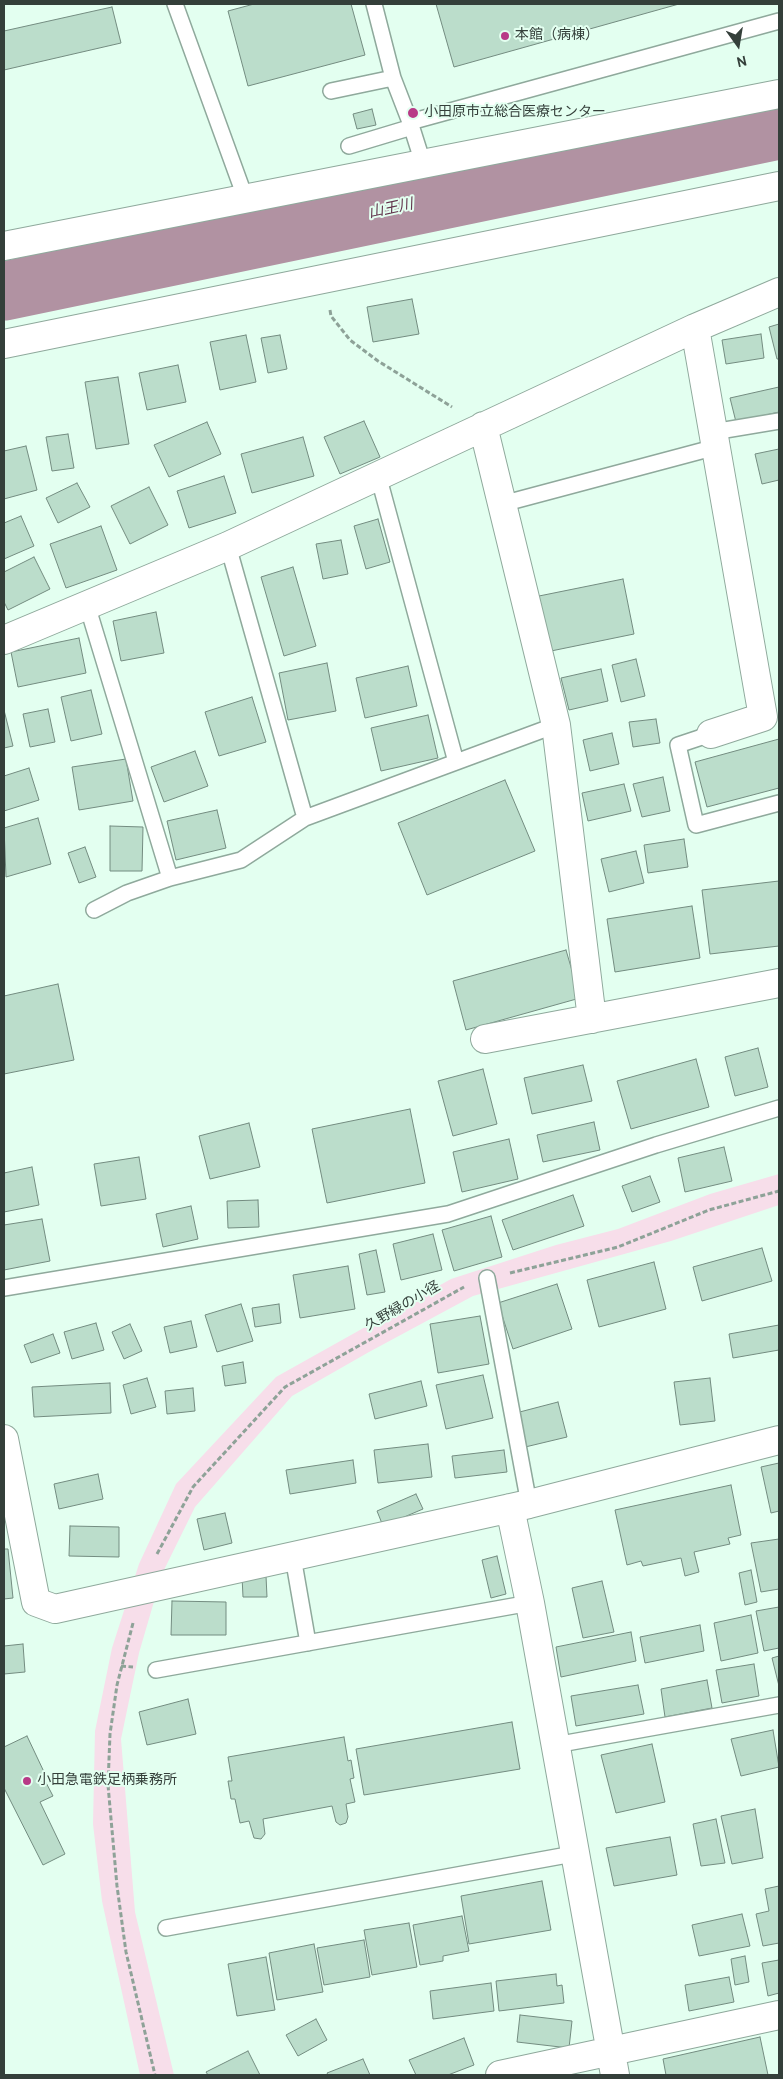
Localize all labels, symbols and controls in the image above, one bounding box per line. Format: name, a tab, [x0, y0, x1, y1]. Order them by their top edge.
north arrow	[713, 20, 763, 70]
place label: 本館（病棟）	[515, 28, 599, 44]
marker: 本館（病棟）	[499, 30, 511, 42]
text: N	[735, 51, 748, 70]
place label: 小田原市立総合医療センター	[424, 105, 606, 121]
marker: 小田原市立総合医療センター	[406, 106, 420, 120]
water label: 山王川	[367, 197, 415, 223]
street label: 久野緑の小径	[362, 1279, 444, 1335]
place label: 小田急電鉄足柄乗務所	[37, 1773, 177, 1789]
marker: 小田急電鉄足柄乗務所	[21, 1775, 33, 1787]

